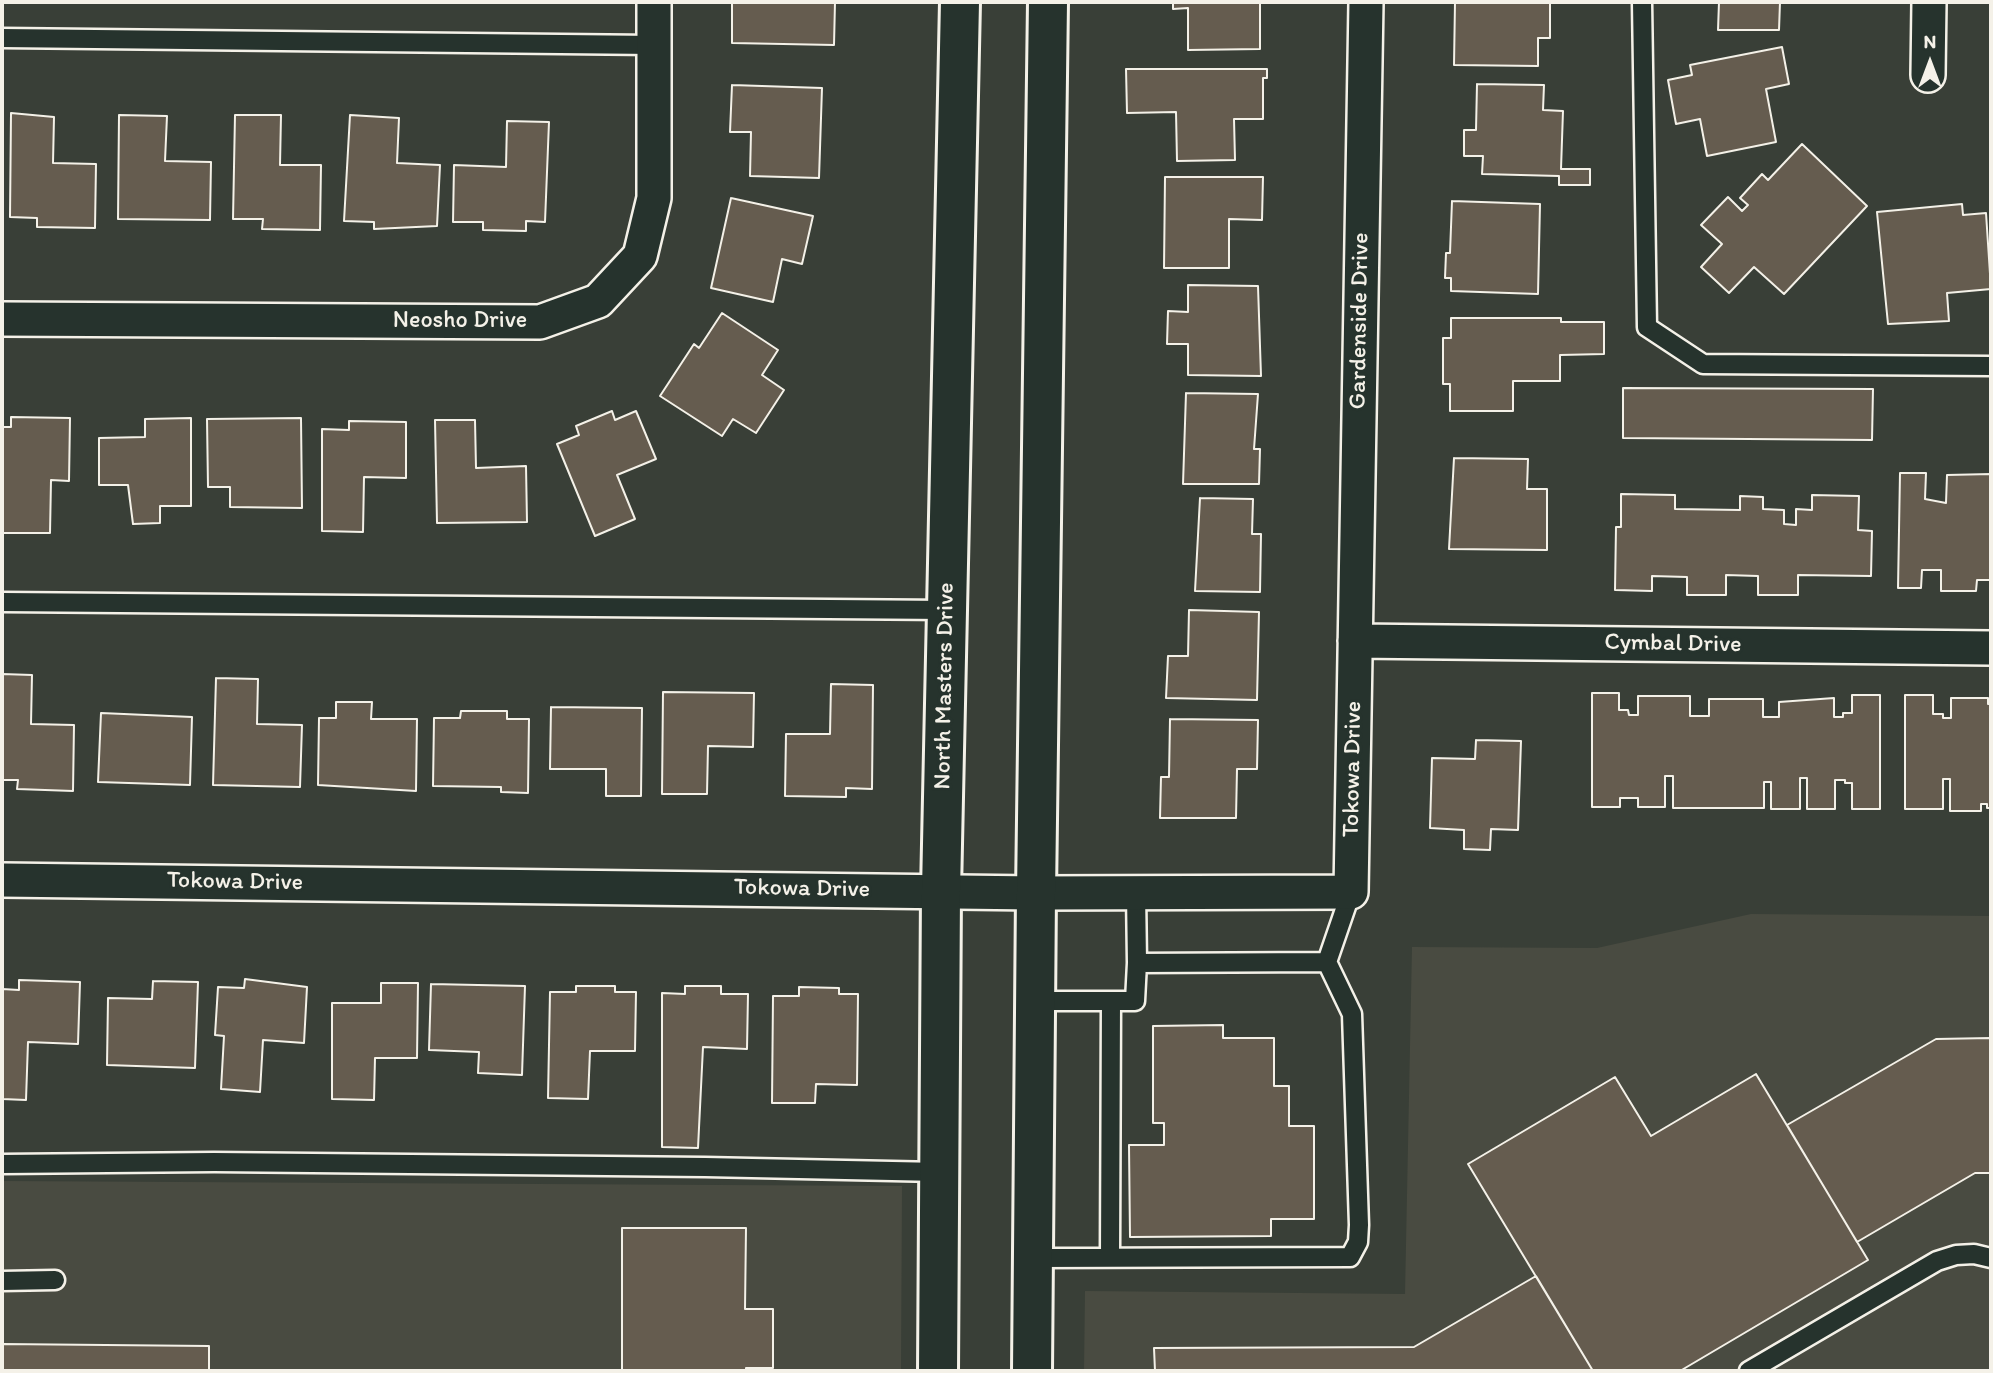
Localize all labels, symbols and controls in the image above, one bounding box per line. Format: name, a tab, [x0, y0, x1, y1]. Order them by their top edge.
north arrow	[1895, 28, 1965, 98]
text: N	[1924, 30, 1936, 53]
street label: Gardenside Drive	[1344, 232, 1376, 410]
street label: Neosho Drive	[393, 307, 527, 335]
street label: North Masters Drive	[929, 582, 961, 790]
street label: Cymbal Drive	[1604, 628, 1742, 660]
street label: Tokowa Drive	[1337, 701, 1369, 837]
street label: Tokowa Drive	[167, 866, 303, 898]
street label: Tokowa Drive	[734, 873, 870, 905]

